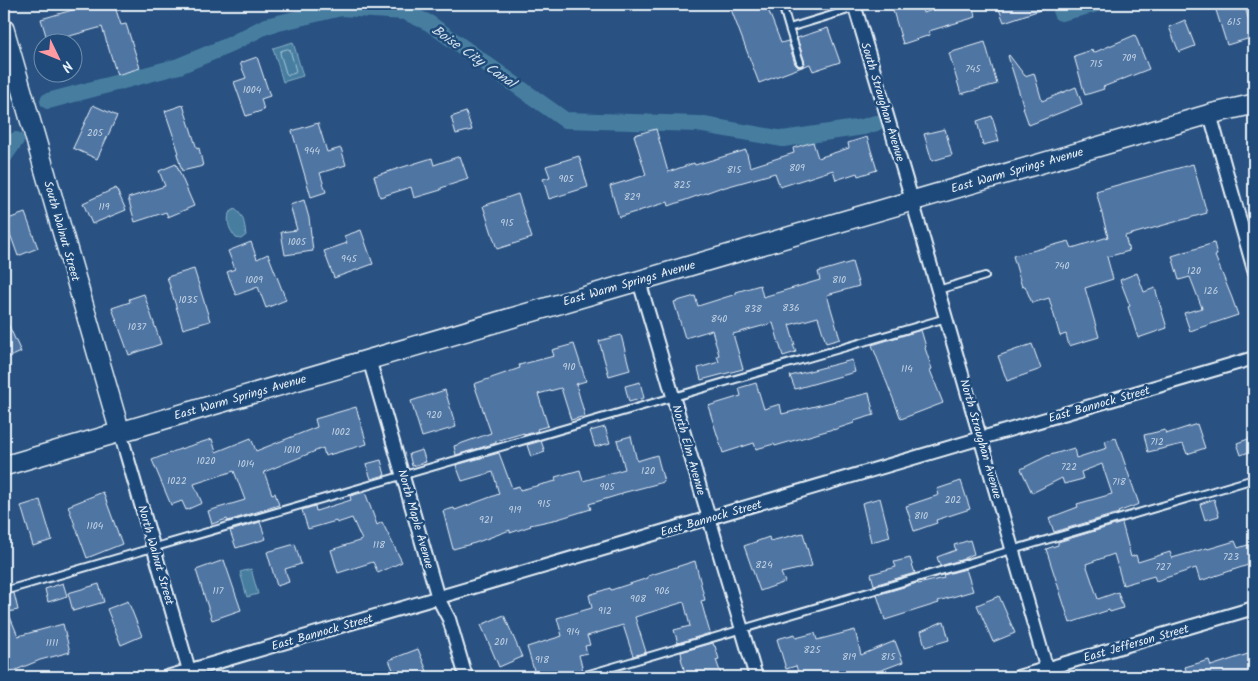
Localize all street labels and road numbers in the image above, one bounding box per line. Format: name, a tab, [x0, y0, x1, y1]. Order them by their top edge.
street label: South Straughan Avenue	[855, 40, 910, 165]
street label: East Warm Springs Avenue	[949, 142, 1086, 198]
street label: South Walnut Street	[38, 179, 85, 284]
street label: East Warm Springs Avenue	[561, 255, 698, 311]
street label: East Warm Springs Avenue	[172, 369, 309, 425]
street label: North Straughan Avenue	[954, 377, 1007, 502]
street label: East Bannock Street	[1046, 381, 1153, 428]
street label: North Elm Avenue	[667, 403, 711, 498]
street label: North Maple Avenue	[392, 467, 439, 572]
street label: East Bannock Street	[658, 495, 765, 542]
street label: North Walnut Street	[132, 503, 179, 608]
street label: East Bannock Street	[269, 609, 376, 656]
street label: East Jefferson Street	[1081, 619, 1191, 668]

